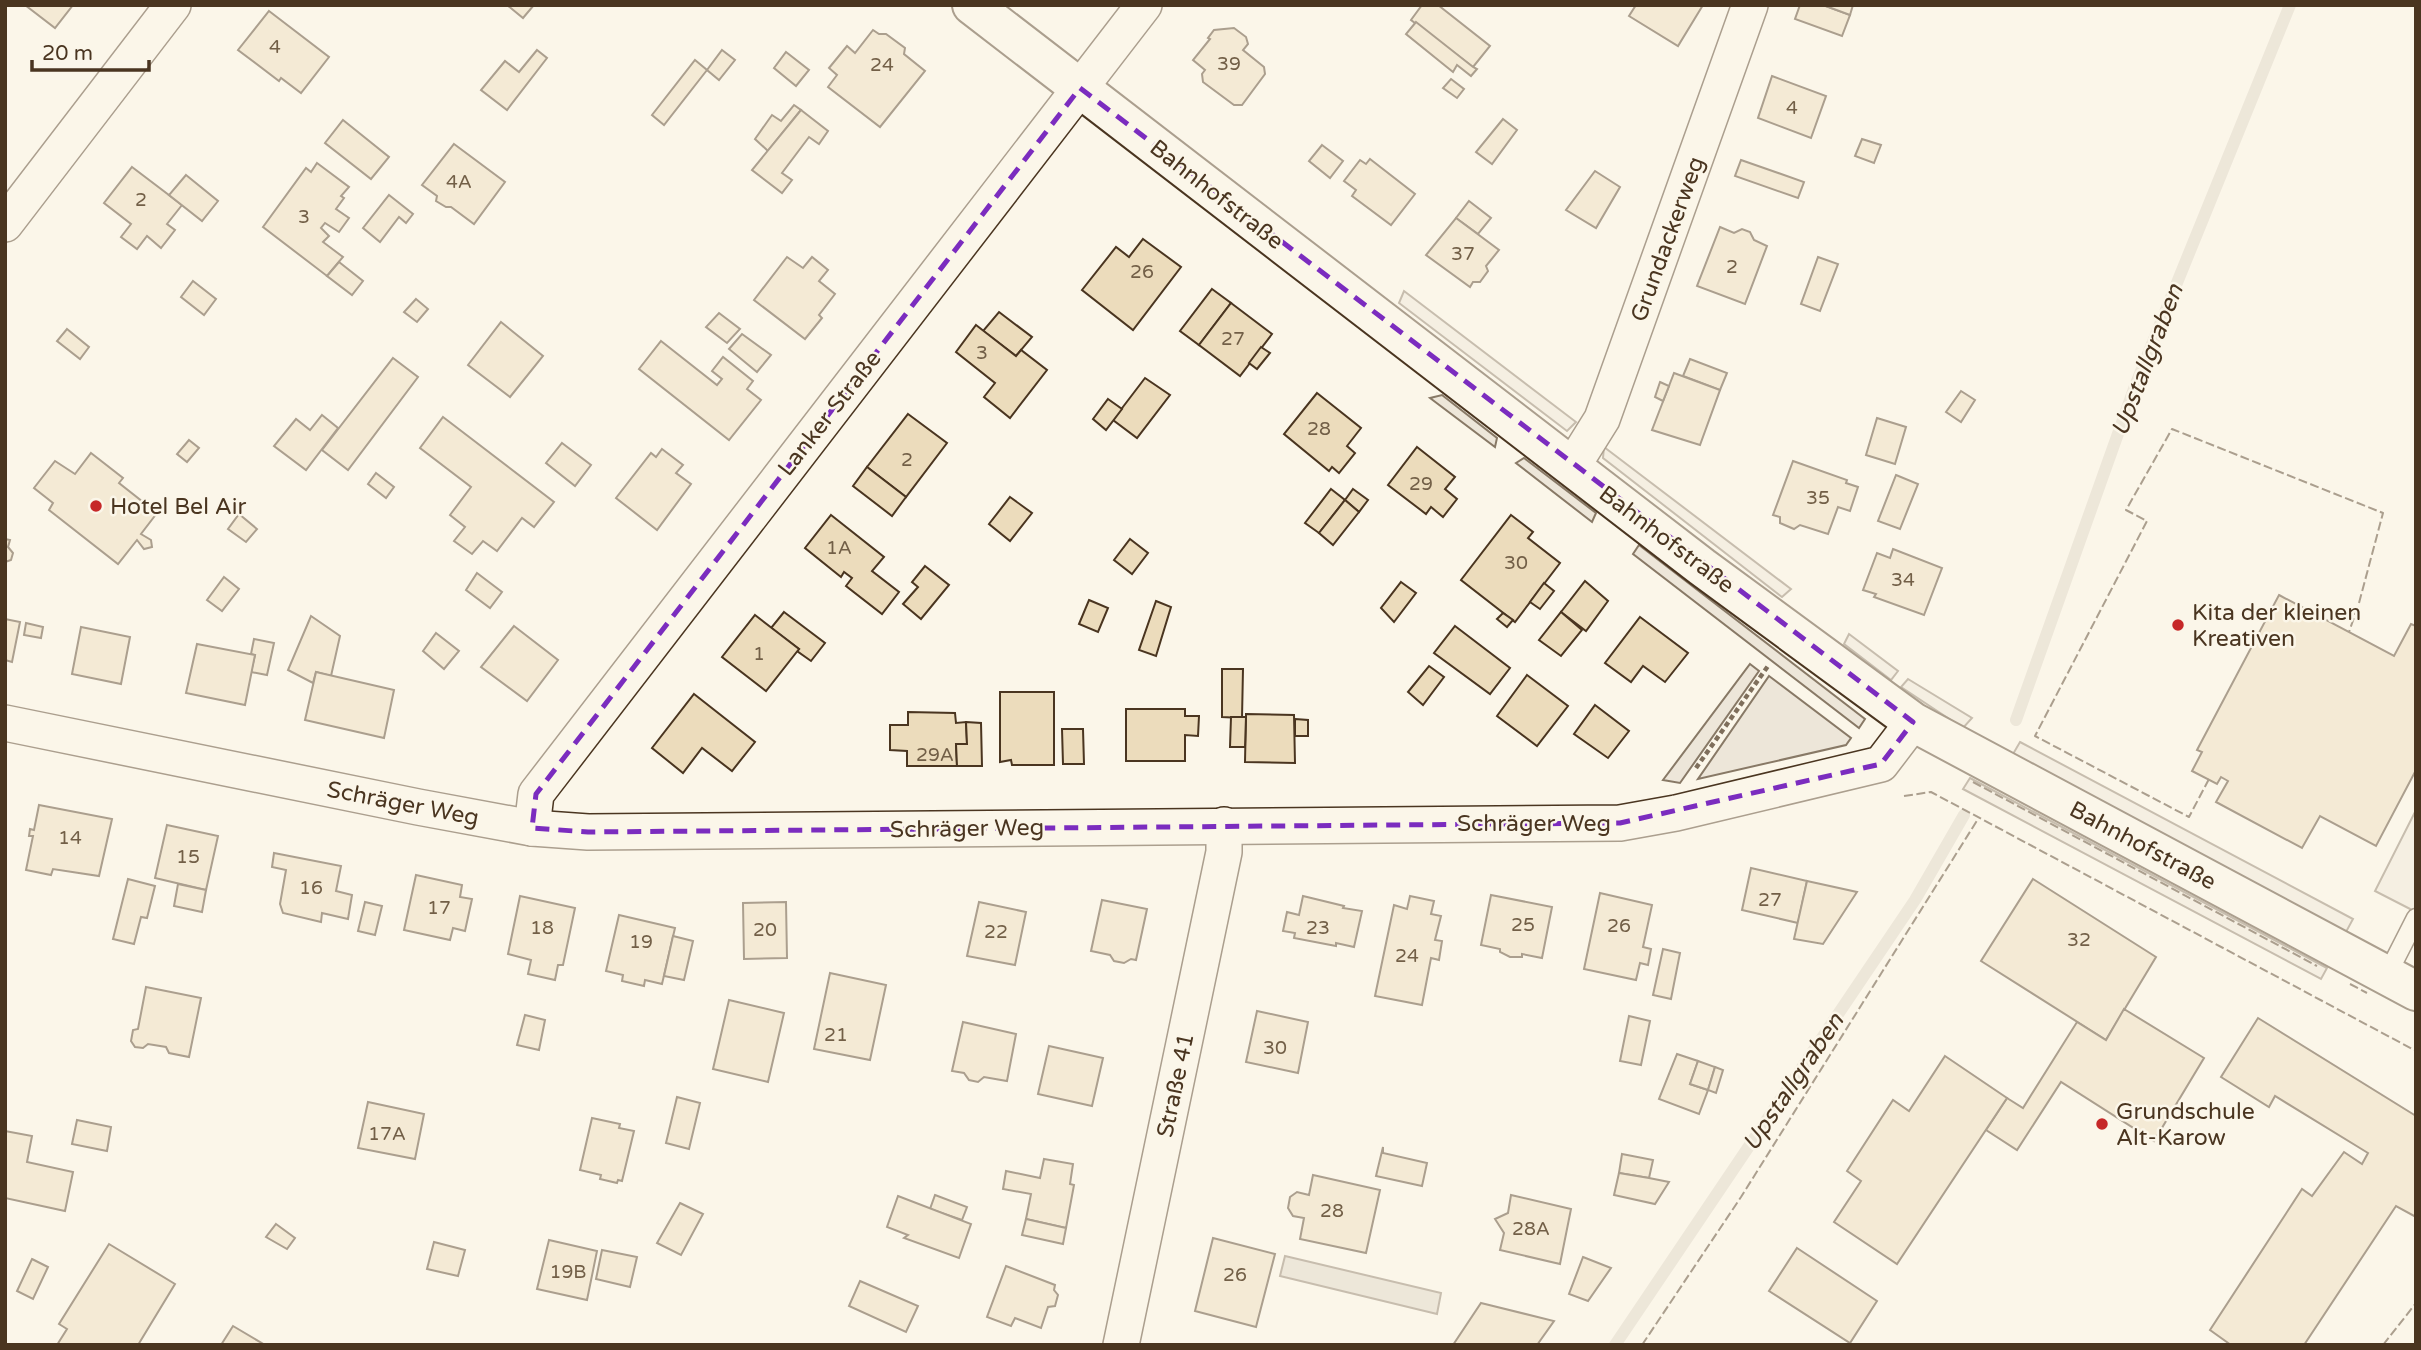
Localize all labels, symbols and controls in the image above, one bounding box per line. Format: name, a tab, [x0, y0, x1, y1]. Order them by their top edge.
scale bar	[32, 28, 149, 72]
house number: 4	[269, 36, 281, 58]
text: 20 m	[42, 41, 93, 66]
house number: 39	[1217, 53, 1241, 75]
house number: 24	[870, 54, 894, 76]
house number: 4	[1786, 97, 1798, 119]
street label: Bahnhofstraße	[1144, 134, 1289, 256]
street label: Grundackerweg	[1625, 153, 1711, 326]
house number: 4A	[446, 171, 472, 193]
house number: 2	[135, 189, 147, 211]
house number: 3	[298, 206, 310, 228]
house number: 37	[1451, 243, 1475, 265]
house number: 2	[1726, 256, 1738, 278]
house number: 26	[1130, 261, 1154, 283]
water label: Upstallgraben	[2105, 279, 2190, 440]
house number: 27	[1221, 328, 1245, 350]
house number: 3	[976, 342, 988, 364]
street label: Lanker Straße	[772, 345, 887, 482]
house number: 28	[1307, 418, 1331, 440]
house number: 2	[901, 449, 913, 471]
house number: 29	[1409, 473, 1433, 495]
street label: Bahnhofstraße	[1593, 480, 1740, 600]
house number: 35	[1806, 487, 1830, 509]
place label: Hotel Bel Air	[110, 493, 247, 521]
marker: Hotel Bel Air	[88, 498, 104, 514]
house number: 1A	[826, 537, 852, 559]
house number: 30	[1504, 552, 1528, 574]
house number: 34	[1891, 569, 1915, 591]
place label: Kita der kleinen Kreativen	[2192, 599, 2361, 653]
marker: Kita der kleinen Kreativen	[2170, 617, 2186, 633]
house number: 1	[753, 643, 765, 665]
house number: 29A	[916, 744, 954, 766]
street label: Schräger Weg	[324, 776, 481, 832]
street label: Bahnhofstraße	[2064, 795, 2221, 896]
street label: Schräger Weg	[1457, 810, 1611, 838]
street label: Schräger Weg	[890, 814, 1044, 844]
house number: 14	[58, 827, 82, 849]
house number: 15	[176, 846, 200, 868]
house number: 16	[299, 877, 323, 899]
house number: 27	[1758, 889, 1782, 911]
house number: 17	[427, 897, 451, 919]
house number: 25	[1511, 914, 1535, 936]
house number: 26	[1607, 915, 1631, 937]
house number: 18	[530, 917, 554, 939]
house number: 23	[1306, 917, 1330, 939]
house number: 20	[753, 919, 777, 941]
house number: 22	[984, 921, 1008, 943]
house number: 32	[2067, 929, 2091, 951]
house number: 19	[629, 931, 653, 953]
house number: 24	[1395, 945, 1419, 967]
water label: Upstallgraben	[1737, 1007, 1851, 1157]
house number: 21	[824, 1024, 848, 1046]
street label: Straße 41	[1151, 1030, 1201, 1140]
house number: 30	[1263, 1037, 1287, 1059]
place label: Grundschule Alt-Karow	[2116, 1098, 2255, 1152]
marker: Grundschule Alt-Karow	[2094, 1116, 2110, 1132]
house number: 17A	[368, 1123, 406, 1145]
house number: 28	[1320, 1200, 1344, 1222]
house number: 28A	[1512, 1218, 1550, 1240]
house number: 19B	[549, 1261, 587, 1283]
house number: 26	[1223, 1264, 1247, 1286]

